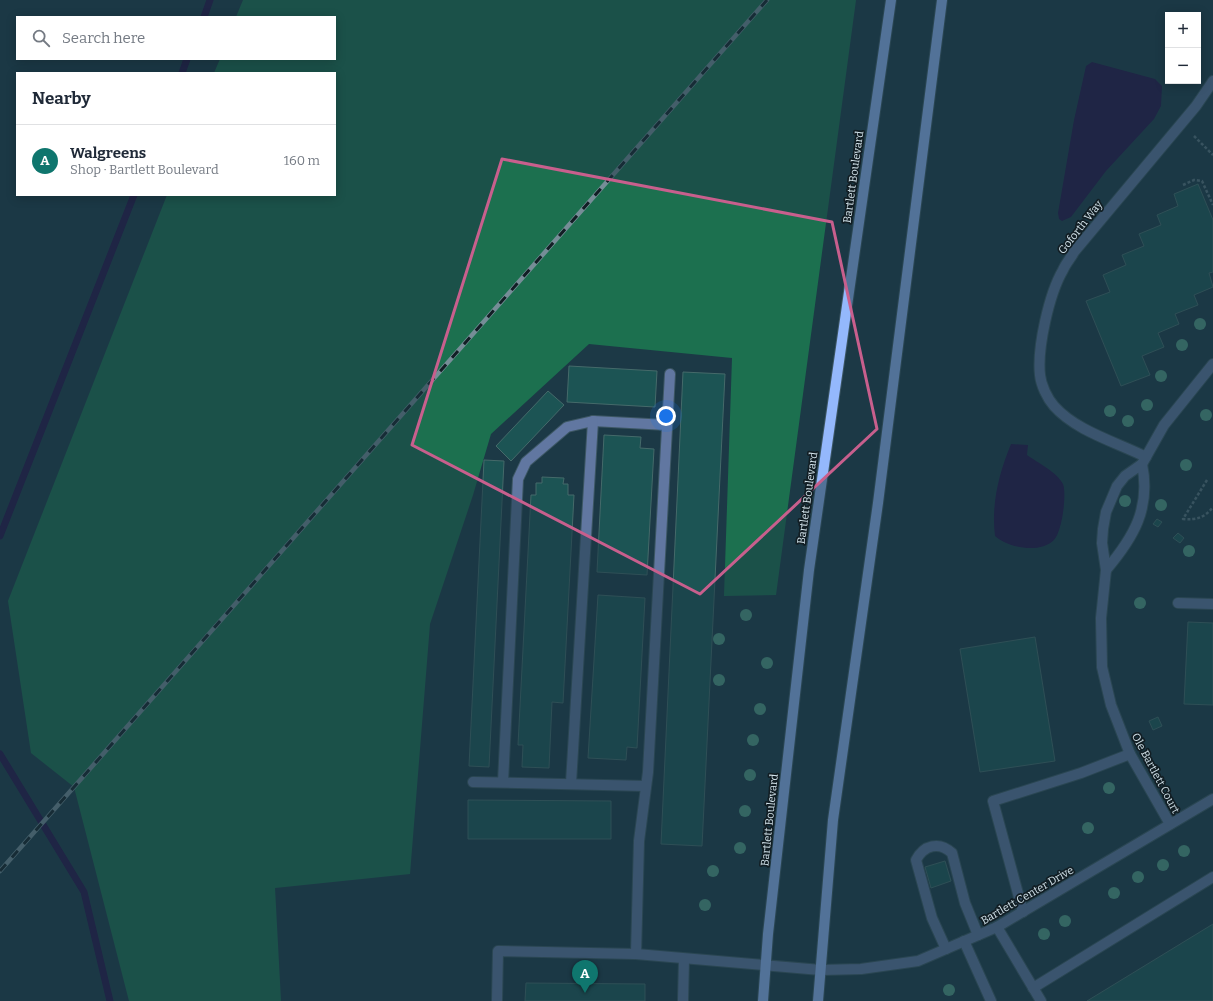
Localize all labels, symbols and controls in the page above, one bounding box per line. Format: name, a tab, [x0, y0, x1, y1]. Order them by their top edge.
map controls	[1165, 12, 1201, 84]
button: +	[1165, 12, 1201, 48]
search box	[16, 16, 336, 60]
icon: search	[30, 27, 52, 49]
text: Search here	[62, 29, 145, 47]
button: −	[1165, 48, 1201, 84]
text: Nearby	[32, 88, 91, 109]
street label: Bartlett Boulevard	[841, 130, 866, 224]
text: Walgreens	[70, 144, 146, 162]
text: A	[40, 153, 50, 168]
text: 160 m	[284, 153, 320, 168]
text: Shop · Bartlett Boulevard	[70, 162, 219, 177]
street label: Goforth Way	[1056, 198, 1105, 257]
your location	[656, 406, 676, 426]
street label: Bartlett Boulevard	[795, 451, 820, 545]
street label: Ole Bartlett Court	[1129, 731, 1182, 816]
street label: Bartlett Boulevard	[758, 773, 781, 867]
street label: Bartlett Center Drive	[979, 864, 1076, 927]
pin: A	[572, 960, 598, 993]

